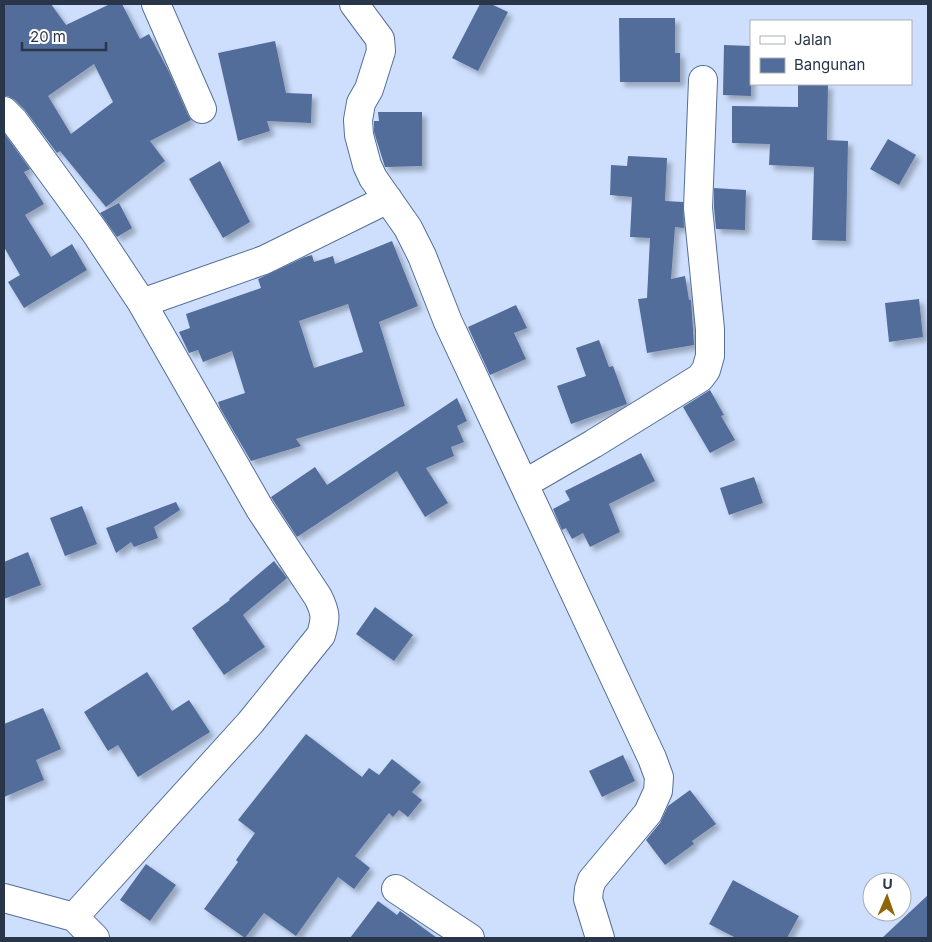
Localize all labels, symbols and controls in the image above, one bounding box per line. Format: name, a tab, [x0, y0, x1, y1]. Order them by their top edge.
scale bar	[22, 20, 106, 52]
legend	[750, 20, 912, 85]
text: 20 m	[30, 27, 66, 46]
text: Jalan	[794, 30, 832, 49]
text: Bangunan	[794, 55, 865, 74]
north arrow	[862, 872, 912, 922]
text: U	[882, 875, 893, 892]

